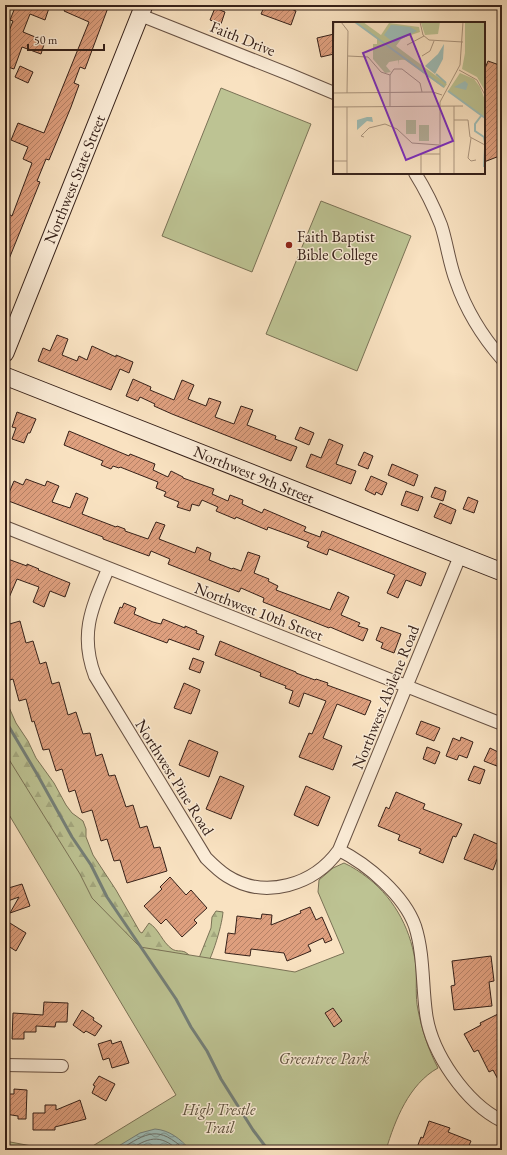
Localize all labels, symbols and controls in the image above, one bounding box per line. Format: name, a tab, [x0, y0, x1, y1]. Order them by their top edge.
street label: Faith Drive	[207, 16, 279, 61]
inset map	[333, 22, 485, 174]
scale bar	[28, 26, 104, 52]
text: 50 m	[34, 32, 58, 48]
street label: Northwest State Street	[39, 112, 110, 247]
place label: Faith Baptist Bible College	[297, 226, 378, 265]
marker: Faith Baptist Bible College	[284, 240, 294, 250]
street label: Northwest 9th Street	[190, 441, 317, 508]
street label: Northwest 10th Street	[192, 577, 326, 646]
street label: Northwest Abilene Road	[347, 621, 424, 772]
street label: Northwest Pine Road	[130, 715, 219, 840]
park label: Greentree Park	[279, 1048, 370, 1069]
park label: High Trestle Trail	[181, 1099, 256, 1138]

